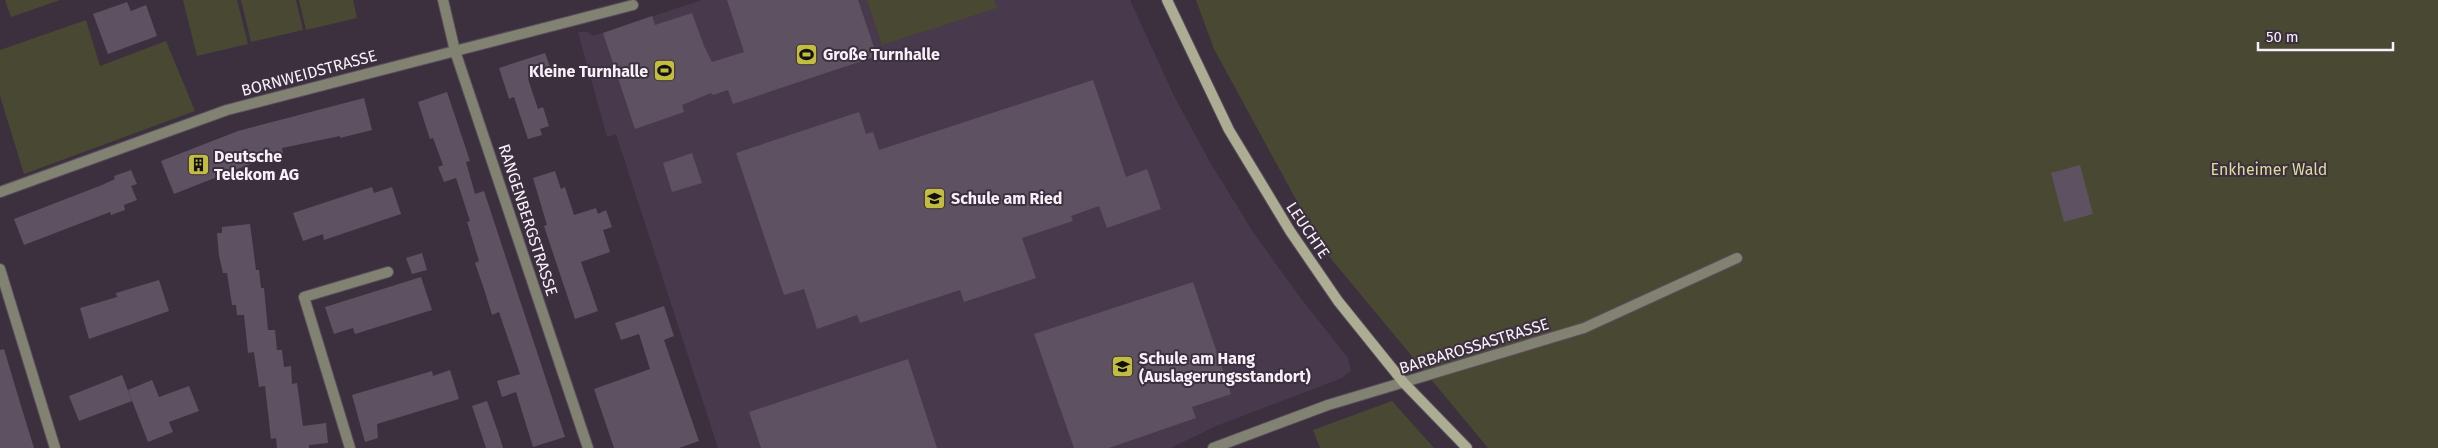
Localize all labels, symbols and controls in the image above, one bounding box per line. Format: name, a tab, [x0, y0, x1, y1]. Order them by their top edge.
scale bar	[2258, 20, 2393, 52]
text: 50 m	[2266, 28, 2299, 46]
sports icon: Große Turnhalle	[795, 42, 819, 66]
place label: Große Turnhalle	[823, 45, 940, 64]
street label: BORNWEIDSTRASSE	[239, 46, 379, 100]
sports icon: Kleine Turnhalle	[652, 59, 676, 83]
place label: Kleine Turnhalle	[529, 62, 648, 81]
street label: RANGENBERGSTRASSE	[494, 142, 562, 298]
place label: Deutsche Telekom AG	[214, 147, 299, 184]
building icon: Deutsche Telekom AG	[186, 153, 210, 177]
park label: Enkheimer Wald	[2211, 160, 2327, 179]
school or university icon: Schule am Ried	[923, 186, 947, 210]
place label: Schule am Ried	[951, 189, 1062, 208]
street label: LEUCHTE	[1282, 198, 1334, 262]
street label: BARBAROSSASTRASSE	[1397, 314, 1551, 378]
place label: Schule am Hang (Auslagerungsstandort)	[1139, 349, 1311, 386]
school or university icon: Schule am Hang (Auslagerungsstandort)	[1111, 355, 1135, 379]

